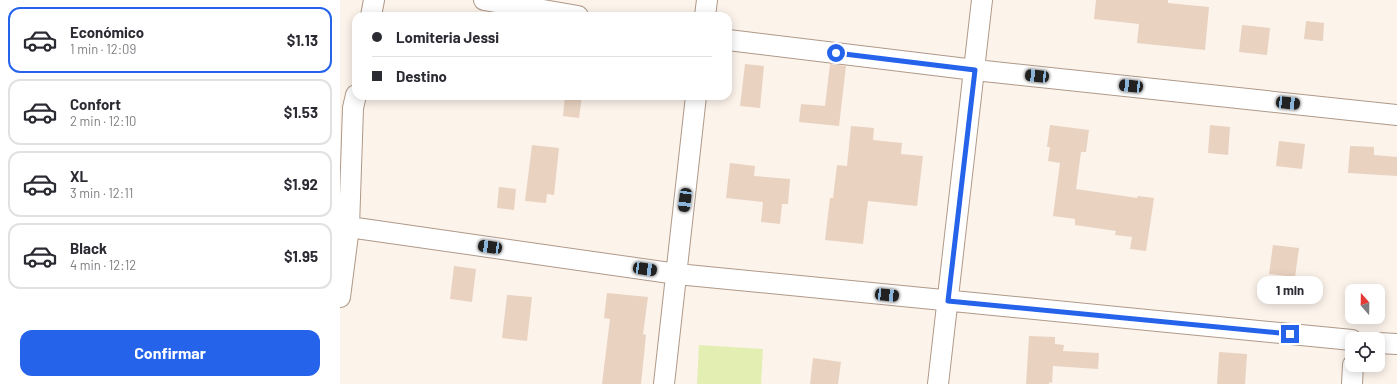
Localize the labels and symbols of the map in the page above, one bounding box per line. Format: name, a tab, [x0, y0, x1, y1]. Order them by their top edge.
route start	[827, 44, 845, 62]
car	[1024, 69, 1050, 83]
car	[1118, 79, 1144, 93]
car	[1275, 96, 1301, 110]
car	[678, 187, 692, 213]
car	[477, 239, 503, 255]
car	[632, 261, 658, 277]
callout: 1 min	[1257, 276, 1323, 304]
north arrow	[1345, 284, 1385, 324]
car	[874, 288, 900, 302]
route end	[1281, 325, 1299, 343]

